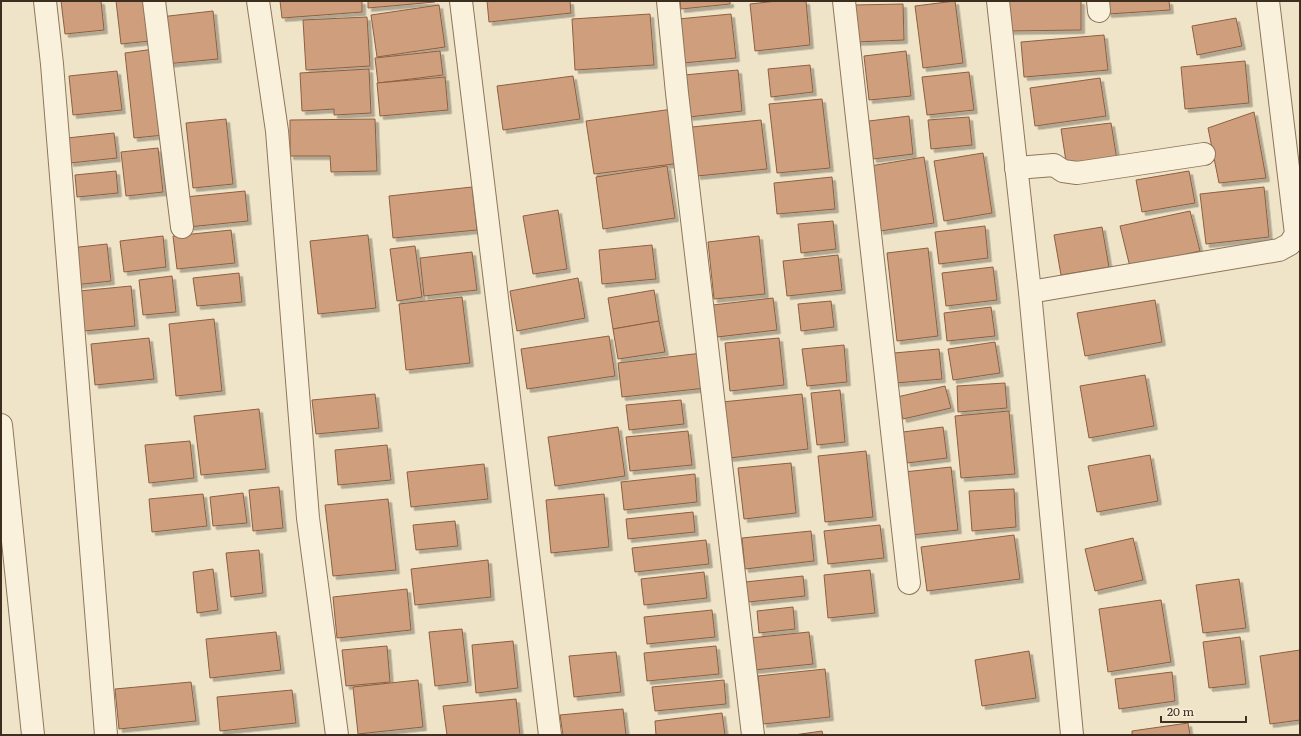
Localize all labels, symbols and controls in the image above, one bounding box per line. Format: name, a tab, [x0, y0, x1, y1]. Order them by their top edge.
scale bar	[1161, 698, 1246, 724]
text: 20 m	[1167, 702, 1194, 720]

